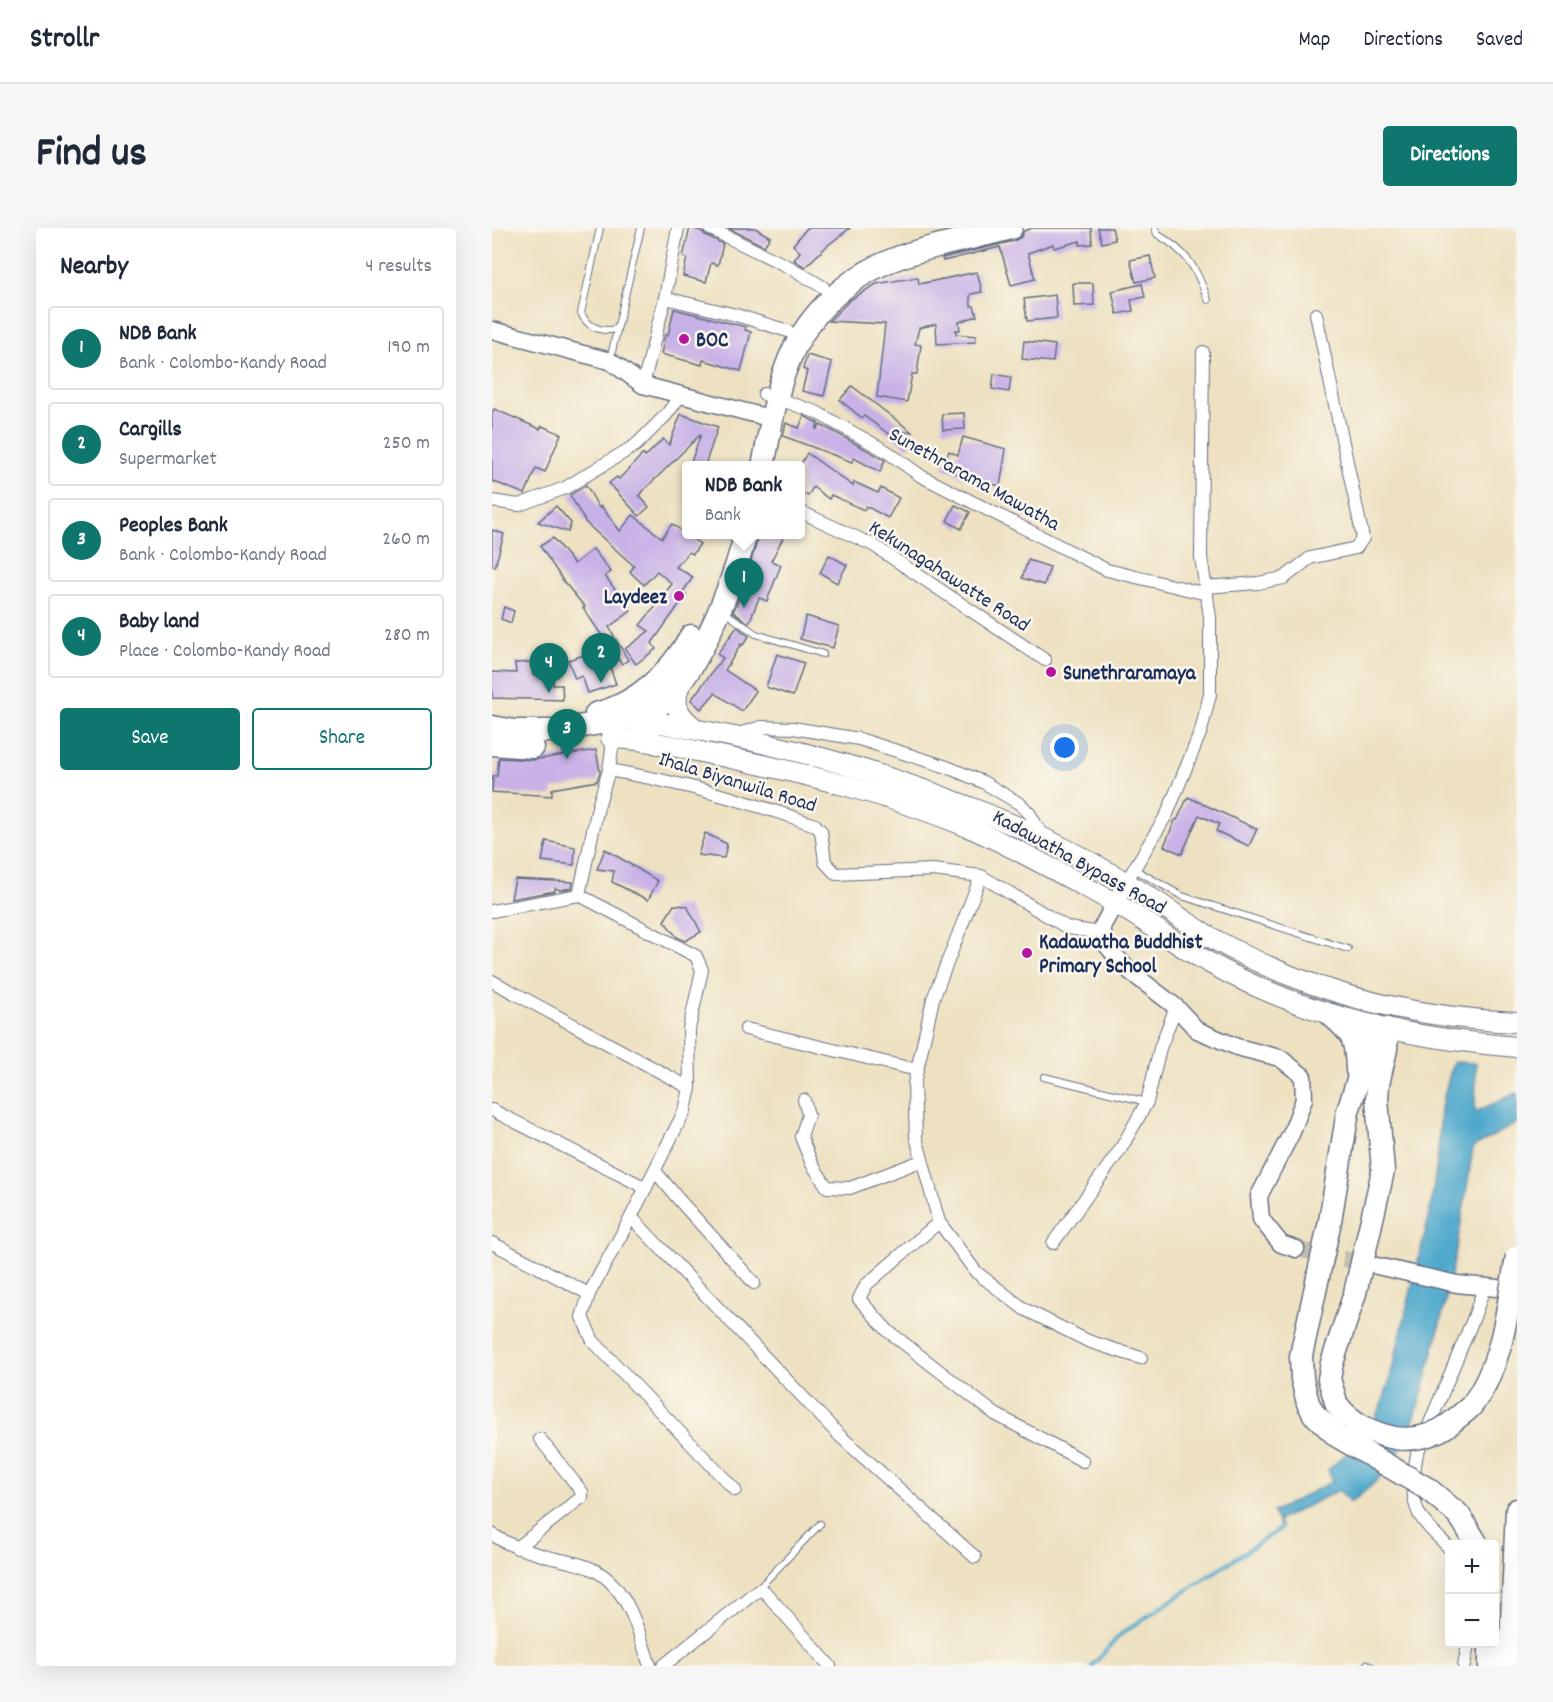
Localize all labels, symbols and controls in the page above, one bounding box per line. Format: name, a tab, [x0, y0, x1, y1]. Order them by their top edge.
text: Strollr	[30, 21, 99, 61]
text: Map	[1299, 26, 1330, 56]
text: Directions	[1363, 26, 1443, 56]
text: Saved	[1476, 26, 1523, 56]
text: Find us	[36, 126, 147, 186]
button: Directions	[1383, 126, 1517, 186]
text: Nearby	[60, 249, 128, 286]
text: 4 results	[365, 253, 432, 281]
text: NDB Bank	[119, 319, 197, 350]
place label: BOC	[696, 327, 729, 357]
marker: BOC	[677, 332, 691, 346]
text: 1	[79, 334, 84, 362]
text: 190 m	[387, 334, 430, 362]
text: Bank · Colombo-Kandy Road	[119, 350, 327, 378]
text: Cargills	[119, 415, 182, 446]
street label: Sunethrarama Mawatha	[882, 421, 1066, 541]
text: 2	[77, 430, 86, 458]
text: 250 m	[383, 430, 430, 458]
text: Supermarket	[119, 446, 217, 474]
popup	[682, 461, 805, 539]
text: NDB Bank	[705, 471, 782, 502]
text: Bank	[705, 502, 741, 530]
text: Peoples Bank	[119, 511, 228, 542]
street label: Kekunagahawatte Road	[862, 514, 1035, 641]
text: 3	[77, 526, 86, 554]
text: 260 m	[382, 526, 430, 554]
text: Bank · Colombo-Kandy Road	[119, 542, 327, 570]
pin: 1	[724, 558, 764, 608]
place label: Laydeez	[604, 584, 668, 614]
marker: Laydeez	[672, 589, 686, 603]
text: Baby land	[119, 607, 199, 638]
text: 4	[77, 622, 86, 650]
text: 280 m	[384, 622, 430, 650]
pin: 2	[582, 634, 620, 683]
text: Place · Colombo-Kandy Road	[119, 638, 331, 666]
pin: 4	[530, 644, 568, 693]
place label: Sunethraramaya	[1063, 660, 1197, 690]
marker: Sunethraramaya	[1044, 665, 1058, 679]
button: Save	[60, 708, 240, 770]
button: Share	[252, 708, 432, 770]
pin: 3	[548, 710, 586, 759]
your location	[1050, 733, 1079, 762]
street label: Ihala Biyanwila Road	[654, 746, 820, 822]
street label: Kadawatha Bypass Road	[986, 803, 1171, 924]
place label: Kadawatha Buddhist Primary School	[1039, 929, 1203, 983]
marker: Kadawatha Buddhist Primary School	[1020, 946, 1034, 960]
map controls	[1445, 1540, 1499, 1648]
button: +	[1445, 1540, 1499, 1594]
button: −	[1445, 1594, 1499, 1648]

